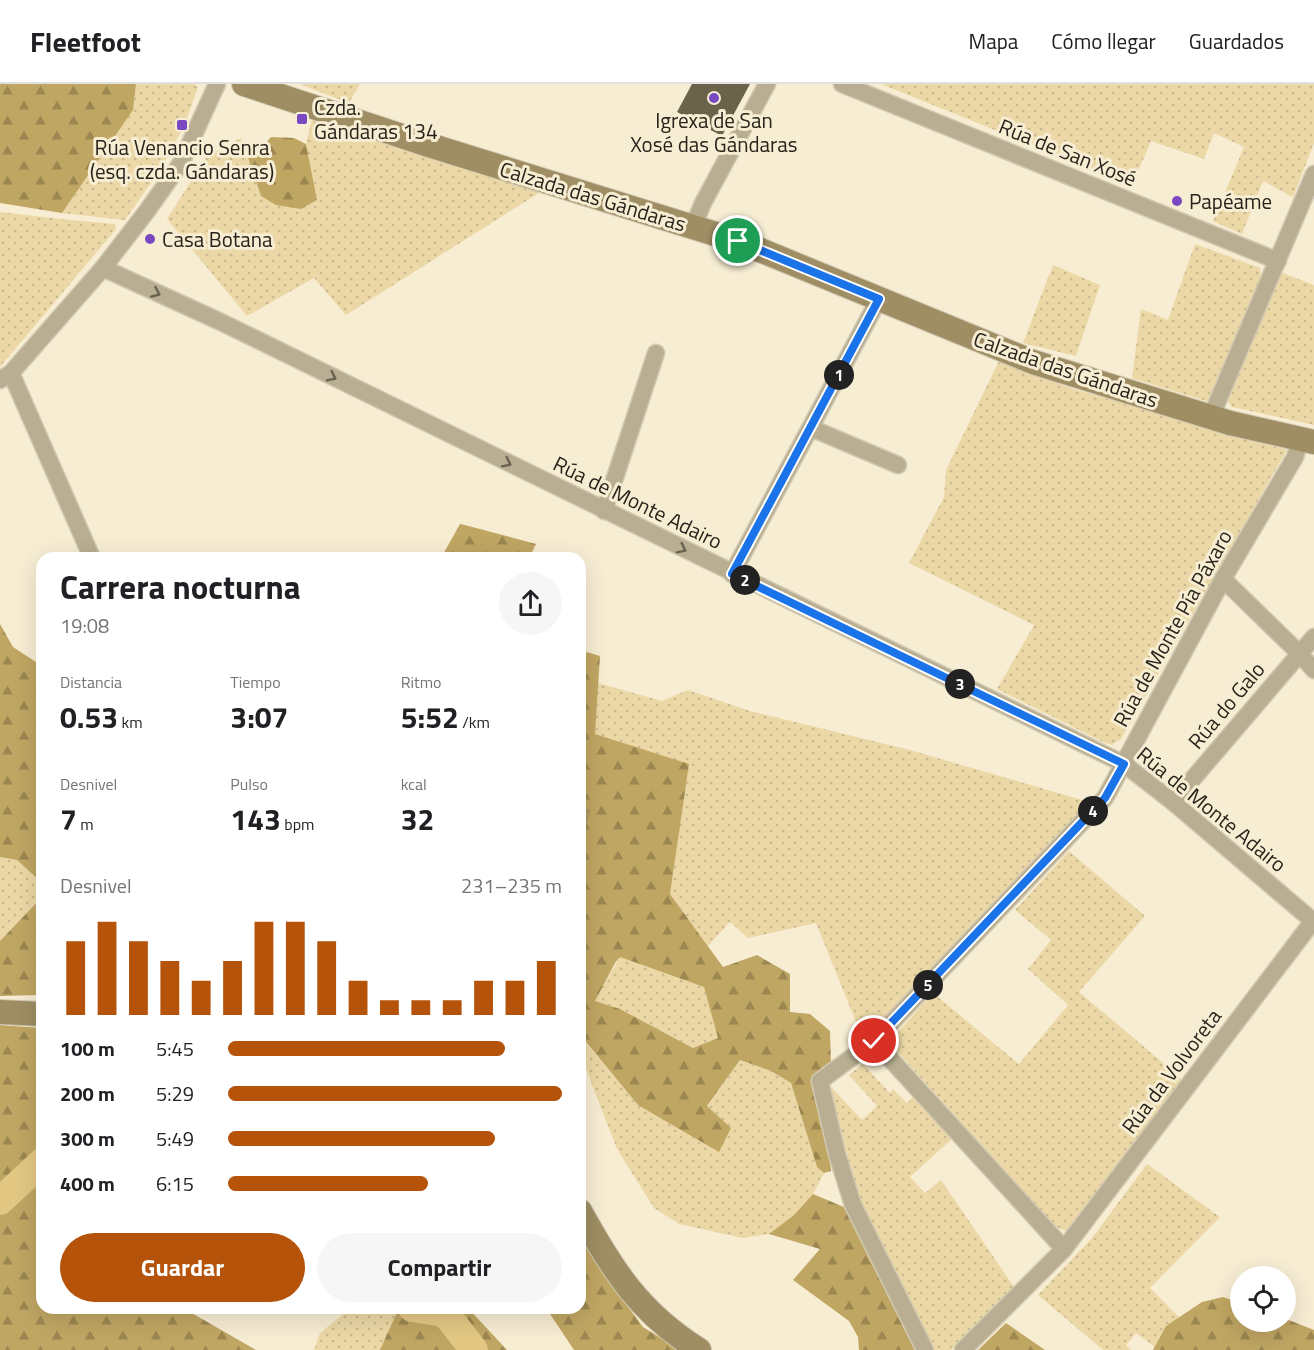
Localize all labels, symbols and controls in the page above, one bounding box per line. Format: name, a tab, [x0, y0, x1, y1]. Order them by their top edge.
text: Fleetfoot	[30, 20, 141, 63]
text: Mapa	[969, 25, 1018, 57]
text: Cómo llegar	[1051, 25, 1156, 57]
text: Guardados	[1189, 25, 1284, 57]
place label: Czda. Gándaras 134	[314, 91, 438, 147]
marker: Igrexa de San Xosé das Gándaras	[707, 91, 721, 105]
place label: Igrexa de San Xosé das Gándaras	[630, 104, 798, 160]
street label: Rúa de San Xosé	[994, 110, 1142, 194]
marker: Czda. Gándaras 134	[295, 112, 309, 126]
marker: Rúa Venancio Senra (esq. czda. Gándaras)	[175, 118, 189, 132]
place label: Rúa Venancio Senra (esq. czda. Gándaras)	[90, 131, 274, 187]
street label: Calzada das Gándaras	[496, 152, 690, 240]
place label: Papéame	[1189, 185, 1272, 217]
marker: Papéame	[1170, 194, 1184, 208]
pin	[712, 215, 763, 266]
place label: Casa Botana	[162, 223, 273, 255]
icon: arrive	[721, 224, 754, 257]
marker: Casa Botana	[143, 232, 157, 246]
one-way arrow	[150, 286, 161, 298]
street label: Calzada das Gándaras	[970, 322, 1162, 416]
pin: 1	[824, 360, 854, 390]
text: 1	[835, 363, 843, 387]
one-way arrow	[326, 370, 337, 382]
street label: Rúa de Monte Adairo	[548, 447, 728, 557]
one-way arrow	[501, 456, 512, 467]
street label: Rúa de Monte Pía Páxaro	[1104, 524, 1240, 732]
one-way arrow	[676, 542, 687, 554]
text: Carrera nocturna	[60, 562, 301, 612]
pin: 2	[730, 565, 760, 595]
text: 2	[741, 568, 749, 592]
button: share	[499, 572, 562, 635]
text: 19:08	[60, 610, 109, 641]
street label: Rúa do Galo	[1180, 654, 1272, 756]
pin: 3	[945, 669, 975, 699]
text: Distancia	[60, 670, 122, 694]
text: Tiempo	[230, 670, 281, 694]
text: Ritmo	[401, 670, 441, 694]
text: 3	[956, 672, 964, 696]
text: 0.53	[60, 694, 118, 740]
text: 3:07	[230, 694, 288, 740]
text: 5:52	[401, 694, 459, 740]
text: km	[118, 710, 143, 734]
text: /km	[459, 710, 490, 734]
street label: Rúa de Monte Adairo	[1130, 738, 1294, 880]
text: Desnivel	[60, 772, 117, 796]
text: Pulso	[230, 772, 268, 796]
text: kcal	[401, 772, 427, 796]
text: 7	[60, 796, 77, 842]
text: 143	[230, 796, 281, 842]
text: 32	[401, 796, 434, 842]
pin: 4	[1078, 796, 1108, 826]
text: 4	[1089, 799, 1097, 823]
text: m	[77, 812, 94, 836]
text: bpm	[281, 812, 314, 836]
text: Desnivel	[60, 870, 132, 901]
text: 231–235 m	[461, 870, 562, 901]
pin: 5	[913, 970, 943, 1000]
text: 5	[924, 973, 932, 997]
street label: Rúa da Volvoreta	[1113, 1001, 1229, 1140]
pin	[848, 1015, 899, 1066]
icon: check	[857, 1024, 890, 1057]
text: 100 m	[60, 1033, 115, 1064]
text: 5:45	[156, 1033, 194, 1064]
text: 200 m	[60, 1078, 115, 1109]
text: 5:29	[156, 1078, 194, 1109]
text: 300 m	[60, 1123, 115, 1154]
text: 5:49	[156, 1123, 194, 1154]
text: 400 m	[60, 1168, 115, 1199]
text: 6:15	[156, 1168, 194, 1199]
button: Guardar	[60, 1233, 305, 1302]
button: Compartir	[317, 1233, 562, 1302]
map controls	[1230, 1266, 1296, 1332]
button: locate	[1230, 1266, 1296, 1332]

